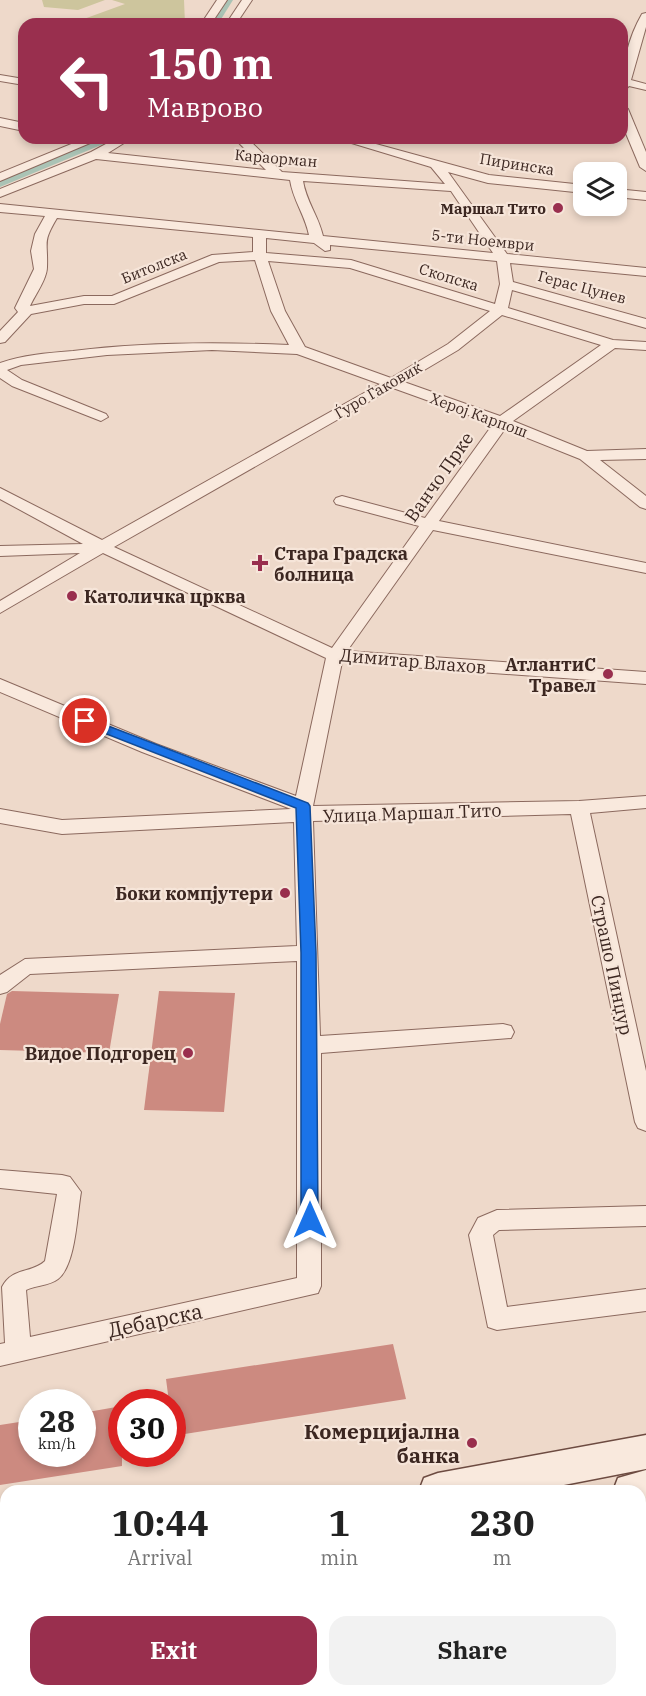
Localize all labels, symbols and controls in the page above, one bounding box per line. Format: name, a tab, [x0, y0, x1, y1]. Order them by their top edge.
text: 150 m	[147, 36, 273, 91]
icon: left	[48, 42, 126, 120]
text: Маврово	[147, 89, 263, 124]
street label: Караорман	[234, 145, 318, 171]
street label: Пиринска	[478, 149, 556, 179]
map controls	[573, 162, 627, 216]
button: layers	[573, 162, 627, 216]
place label: Маршал Тито	[440, 199, 546, 218]
marker: Маршал Тито	[551, 201, 565, 215]
street label: 5-ти Ноември	[431, 225, 535, 255]
street label: Битолска	[118, 244, 190, 288]
street label: Скопска	[417, 259, 481, 295]
street label: Герас Цунев	[536, 266, 628, 308]
street label: Ѓуро Ѓаковиќ	[331, 357, 425, 423]
street label: Херој Карпош	[428, 389, 530, 441]
street label: Ванчо Прке	[400, 428, 478, 526]
place label: Стара Градска болница	[274, 542, 408, 586]
marker: Стара Градска болница	[251, 554, 269, 572]
place label: Католичка црква	[84, 585, 246, 608]
marker: Католичка црква	[65, 589, 79, 603]
street label: Димитар Влахов	[339, 643, 487, 679]
place label: АтлантиС Травел	[505, 653, 596, 697]
marker: АтлантиС Травел	[601, 667, 615, 681]
pin	[59, 695, 110, 746]
icon: arrive	[68, 704, 101, 737]
street label: Улица Маршал Тито	[322, 798, 502, 828]
place label: Боки компјутери	[115, 882, 273, 905]
marker: Боки компјутери	[278, 886, 292, 900]
street label: Страшо Пинџур	[586, 893, 638, 1037]
place label: Видое Подгорец	[25, 1042, 177, 1065]
marker: Видое Подгорец	[181, 1046, 195, 1060]
position arrow	[278, 1188, 342, 1252]
street label: Дебарска	[105, 1296, 205, 1344]
speed limit sign: 30	[108, 1389, 186, 1467]
text: 28	[39, 1401, 75, 1440]
place label: Комерцијална банка	[304, 1417, 460, 1469]
text: km/h	[38, 1434, 76, 1453]
marker: Комерцијална банка	[465, 1436, 479, 1450]
text: 10:44	[111, 1499, 209, 1546]
text: 1	[328, 1499, 350, 1546]
text: 230	[470, 1499, 535, 1546]
text: Arrival	[128, 1544, 193, 1571]
text: min	[320, 1544, 358, 1571]
text: m	[493, 1544, 512, 1571]
button: Exit	[30, 1616, 317, 1685]
button: Share	[329, 1616, 616, 1685]

